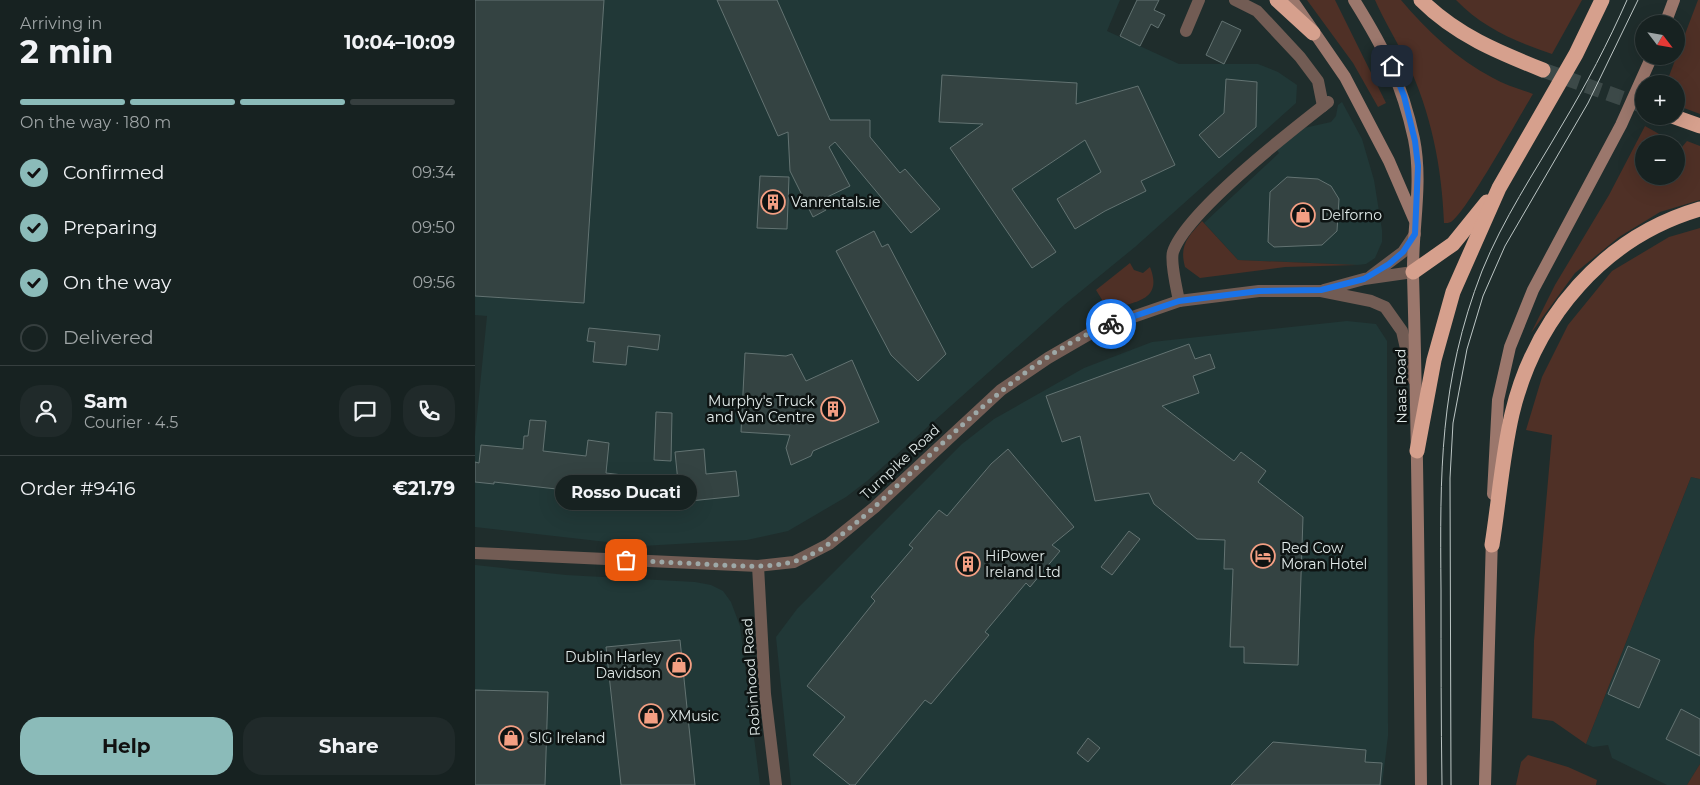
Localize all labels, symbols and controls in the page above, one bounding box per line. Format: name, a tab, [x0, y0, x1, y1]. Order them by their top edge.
text: Arriving in	[20, 14, 102, 33]
north arrow	[1635, 15, 1685, 65]
map controls	[1635, 15, 1685, 185]
text: 10:04–10:09	[344, 31, 455, 54]
text: 2 min	[20, 32, 113, 71]
pin	[1371, 45, 1413, 87]
icon: home	[1378, 52, 1406, 80]
button: +	[1635, 75, 1685, 125]
text: On the way · 180 m	[20, 113, 171, 132]
button: −	[1635, 135, 1685, 185]
icon: check	[20, 159, 48, 187]
text: Confirmed	[63, 161, 164, 184]
text: 09:34	[412, 163, 455, 182]
building icon: Vanrentals.ie	[760, 189, 786, 215]
place label: Vanrentals.ie	[791, 193, 881, 211]
shop icon: Delforno	[1290, 202, 1316, 228]
place label: Delforno	[1321, 206, 1382, 224]
icon: check	[20, 214, 48, 242]
text: Preparing	[63, 216, 158, 239]
text: 09:50	[412, 218, 455, 237]
icon: check	[20, 269, 48, 297]
text: On the way	[63, 271, 171, 294]
text: 09:56	[412, 273, 455, 292]
courier	[1086, 299, 1136, 349]
icon: bike	[1097, 310, 1125, 338]
text: Delivered	[63, 326, 154, 349]
street label: Naas Road	[1391, 348, 1411, 424]
button: person	[20, 385, 72, 437]
button: chat	[339, 385, 391, 437]
button: phone	[403, 385, 455, 437]
text: Sam	[84, 390, 128, 413]
place label: Murphy's Truck and Van Centre	[707, 392, 816, 426]
building icon: Murphy's Truck and Van Centre	[820, 396, 846, 422]
text: Courier · 4.5	[84, 413, 178, 432]
street label: Turnpike Road	[856, 421, 944, 503]
callout: Rosso Ducati	[555, 475, 697, 510]
text: Order #9416	[20, 477, 136, 500]
text: €21.79	[392, 477, 455, 500]
text: Rosso Ducati	[571, 483, 681, 502]
pin	[605, 539, 647, 581]
place label: Red Cow Moran Hotel	[1281, 539, 1367, 573]
hotel icon: Red Cow Moran Hotel	[1250, 543, 1276, 569]
icon: bag	[612, 546, 640, 574]
place label: HiPower Ireland Ltd	[985, 547, 1061, 581]
building icon: HiPower Ireland Ltd	[955, 551, 981, 577]
street label: Robinhood Road	[738, 617, 764, 737]
place label: Dublin Harley Davidson	[565, 648, 661, 682]
shop icon: Dublin Harley Davidson	[666, 652, 692, 678]
shop icon: XMusic	[638, 703, 664, 729]
place label: XMusic	[669, 707, 719, 725]
button: Help	[20, 717, 233, 775]
button: Share	[243, 717, 455, 775]
shop icon: SIG Ireland	[498, 725, 524, 751]
place label: SIG Ireland	[529, 729, 605, 747]

